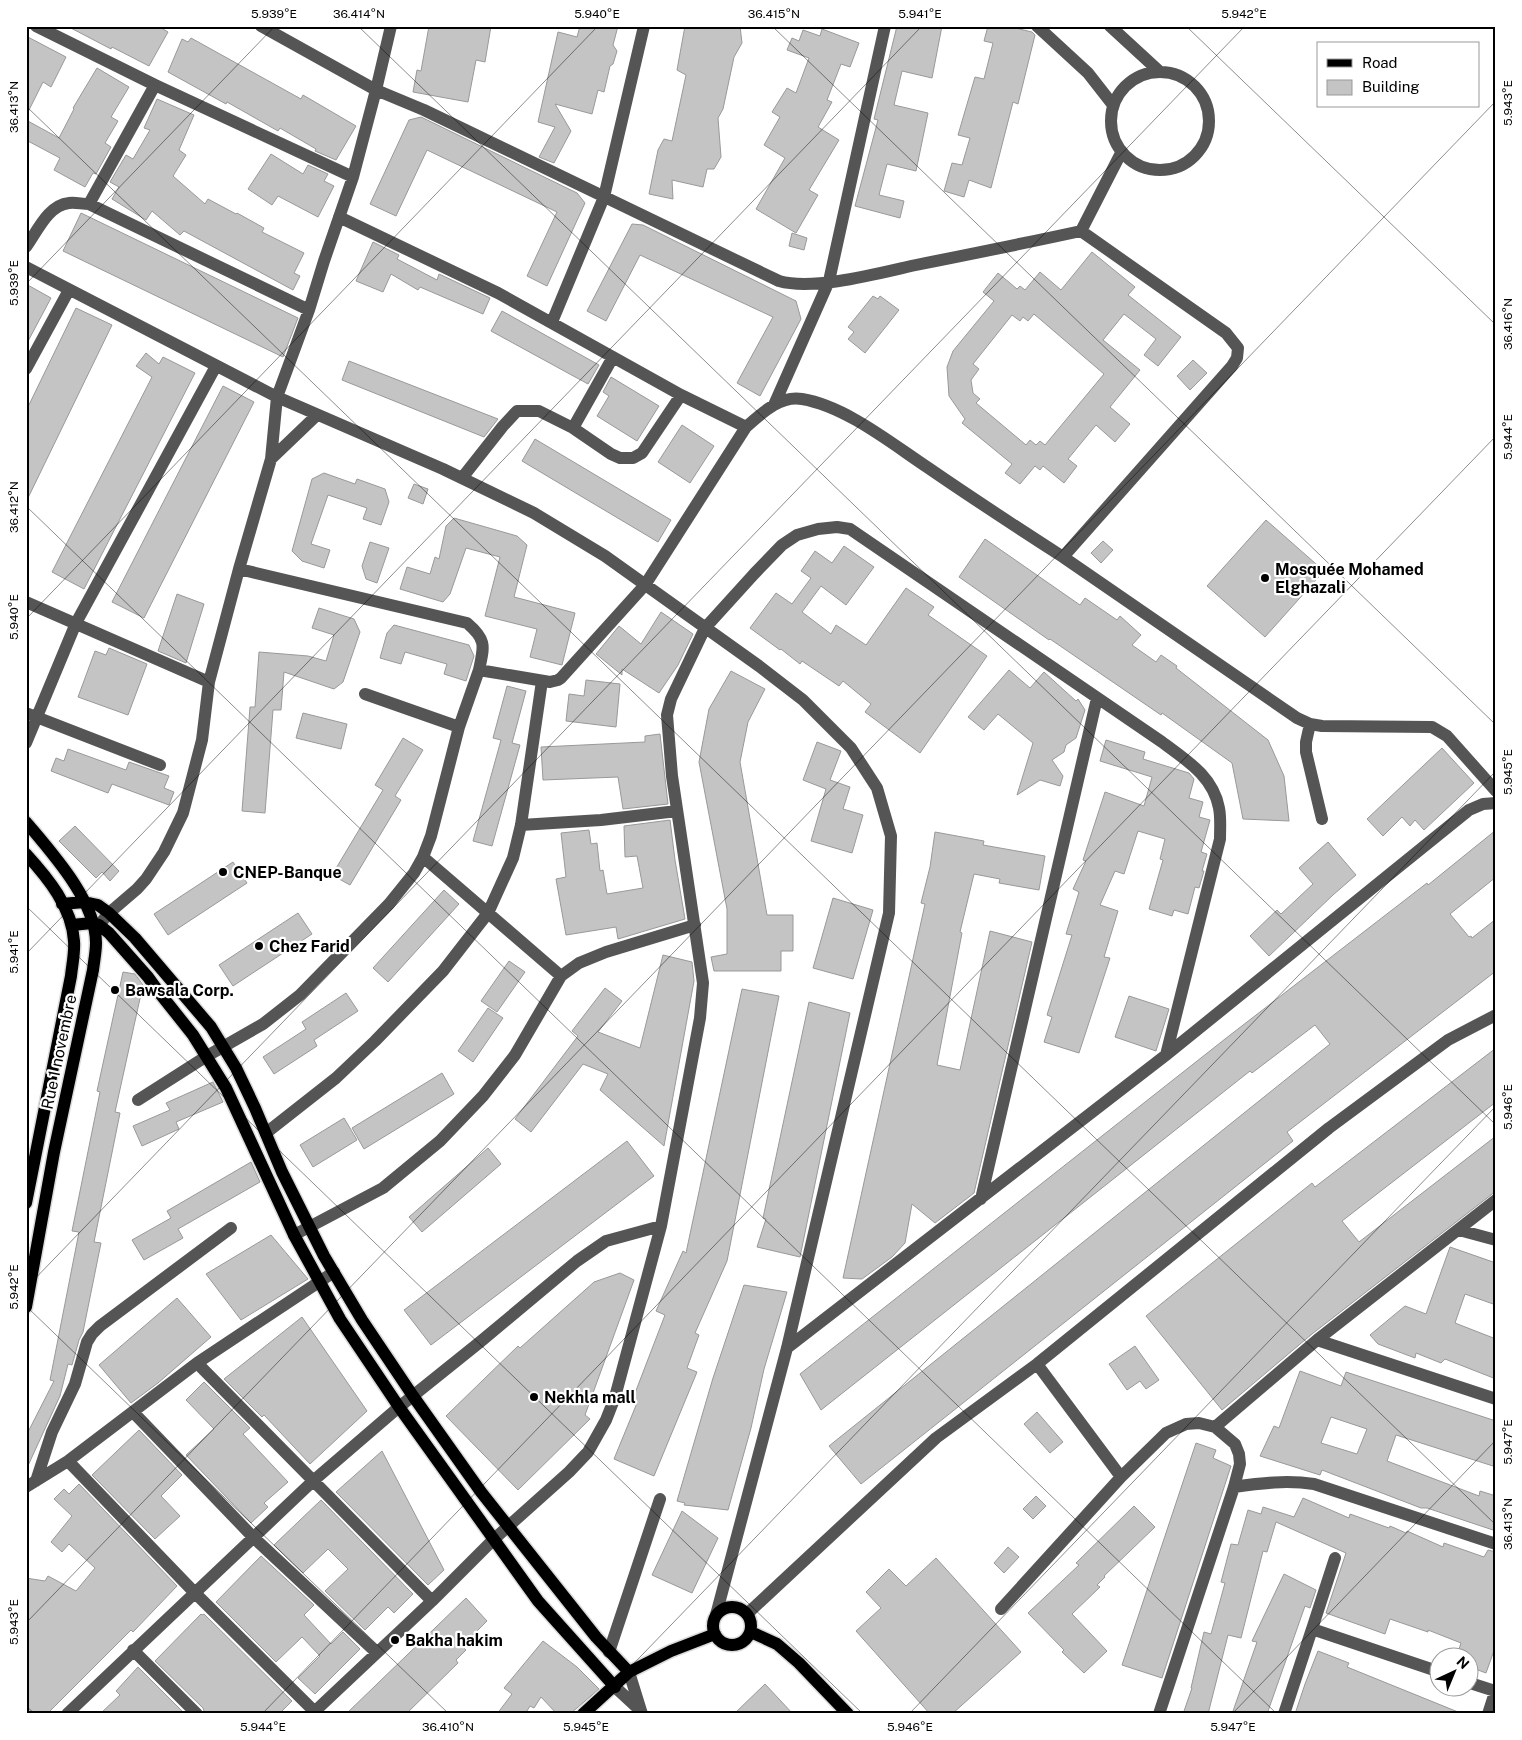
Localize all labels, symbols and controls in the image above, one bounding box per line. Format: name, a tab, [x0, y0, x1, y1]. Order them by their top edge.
text: 5.939°E	[251, 7, 297, 21]
text: 36.414°N	[333, 7, 385, 21]
text: 5.940°E	[574, 7, 620, 21]
text: 36.415°N	[748, 7, 800, 21]
text: 5.941°E	[898, 7, 942, 21]
text: 5.942°E	[1221, 7, 1267, 21]
legend	[1317, 42, 1480, 108]
text: Road	[1362, 54, 1398, 71]
text: Building	[1362, 78, 1420, 95]
text: 5.943°E	[1501, 80, 1515, 126]
text: 36.413°N	[7, 81, 21, 133]
text: 5.939°E	[7, 260, 21, 306]
text: 36.416°N	[1501, 298, 1515, 350]
text: 5.944°E	[1501, 414, 1515, 460]
text: 36.412°N	[7, 481, 21, 533]
place label: Mosquée Mohamed Elghazali	[1275, 560, 1424, 597]
marker: Mosquée Mohamed Elghazali	[1259, 572, 1271, 584]
text: 5.940°E	[7, 594, 21, 640]
text: 5.945°E	[1501, 749, 1515, 795]
place label: CNEP-Banque	[233, 863, 342, 882]
marker: CNEP-Banque	[217, 866, 229, 878]
text: 5.941°E	[7, 930, 21, 974]
place label: Chez Farid	[269, 937, 350, 956]
marker: Chez Farid	[253, 940, 265, 952]
place label: Bawsala Corp.	[125, 981, 234, 1000]
marker: Bawsala Corp.	[109, 984, 121, 996]
street label: Rue 1 novembre	[38, 993, 80, 1111]
text: 5.946°E	[1501, 1084, 1515, 1130]
text: 5.942°E	[7, 1264, 21, 1310]
place label: Nekhla mall	[544, 1388, 636, 1407]
marker: Nekhla mall	[528, 1391, 540, 1403]
text: 5.947°E	[1501, 1419, 1515, 1465]
text: 36.413°N	[1501, 1498, 1515, 1550]
text: 5.943°E	[7, 1599, 21, 1645]
place label: Bakha hakim	[405, 1631, 503, 1650]
marker: Bakha hakim	[389, 1634, 401, 1646]
north arrow	[1430, 1648, 1480, 1698]
text: N	[1454, 1653, 1473, 1672]
text: 5.944°E	[240, 1720, 286, 1734]
text: 36.410°N	[422, 1720, 474, 1734]
text: 5.945°E	[563, 1720, 609, 1734]
text: 5.946°E	[887, 1720, 933, 1734]
text: 5.947°E	[1210, 1720, 1256, 1734]

